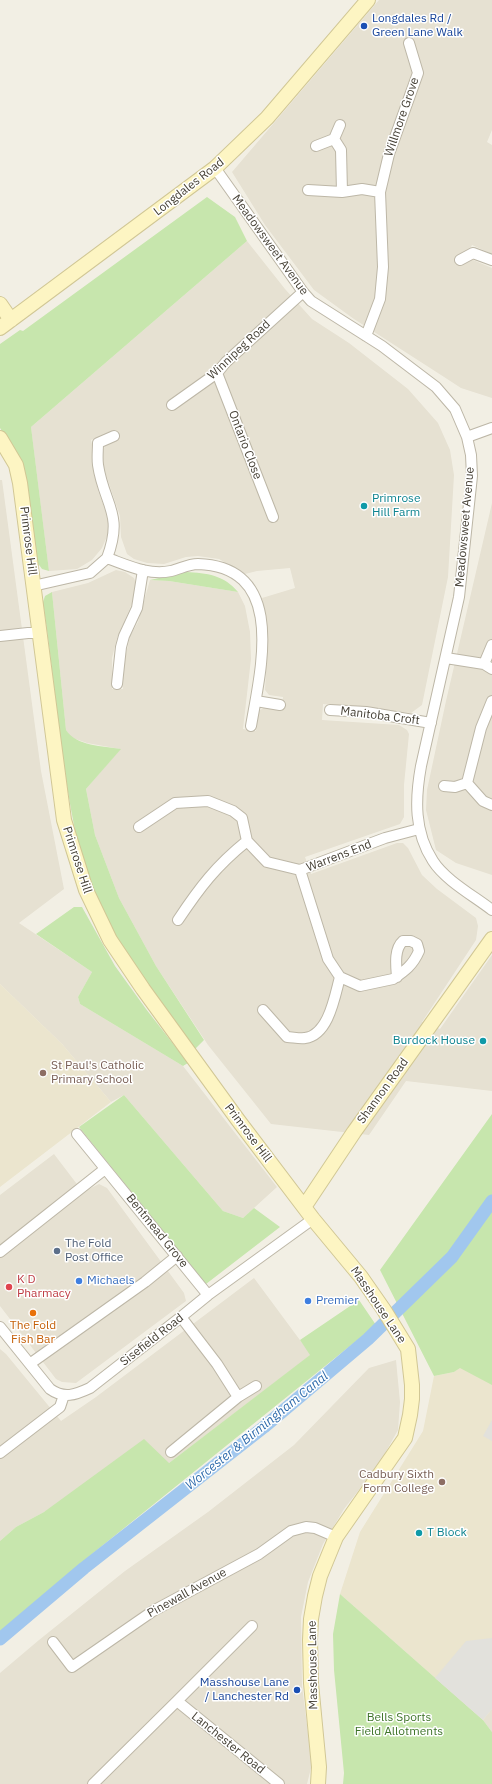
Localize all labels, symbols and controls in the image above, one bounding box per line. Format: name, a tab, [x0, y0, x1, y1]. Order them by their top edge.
place label: Longdales Rd / Green Lane Walk	[372, 12, 463, 40]
marker: Longdales Rd / Green Lane Walk	[359, 21, 369, 31]
street label: Willmore Grove	[382, 76, 422, 158]
street label: Longdales Road	[151, 155, 227, 219]
street label: Meadowsweet Avenue	[229, 192, 311, 298]
street label: Winnipeg Road	[205, 317, 273, 383]
street label: Ontario Close	[225, 408, 265, 482]
street label: Meadowsweet Avenue	[453, 466, 477, 588]
place label: Primrose Hill Farm	[372, 492, 421, 520]
marker: Primrose Hill Farm	[359, 501, 369, 511]
street label: Primrose Hill	[17, 506, 39, 576]
street label: Manitoba Croft	[340, 704, 420, 728]
street label: Primrose Hill	[59, 825, 95, 895]
street label: Warrens End	[304, 837, 374, 875]
place label: Burdock House	[393, 1034, 475, 1048]
marker: Burdock House	[478, 1036, 488, 1046]
street label: Shannon Road	[354, 1055, 412, 1127]
place label: St Paul's Catholic Primary School	[51, 1059, 144, 1087]
marker: St Paul's Catholic Primary School	[38, 1068, 48, 1078]
street label: Primrose Hill	[221, 1101, 275, 1165]
street label: Bentmead Grove	[123, 1191, 191, 1271]
place label: The Fold Post Office	[65, 1237, 123, 1265]
marker: The Fold Post Office	[52, 1246, 62, 1256]
street label: Masshouse Lane	[347, 1264, 409, 1346]
place label: K D Pharmacy	[17, 1273, 71, 1301]
place label: Michaels	[87, 1274, 135, 1288]
marker: Michaels	[74, 1276, 84, 1286]
marker: K D Pharmacy	[4, 1282, 14, 1292]
place label: Premier	[316, 1294, 359, 1308]
marker: Premier	[303, 1296, 313, 1306]
marker: The Fold Fish Bar	[28, 1308, 38, 1318]
street label: Sisefield Road	[117, 1311, 187, 1369]
place label: The Fold Fish Bar	[10, 1319, 56, 1347]
water label: Worcester & Birmingham Canal	[182, 1369, 332, 1493]
place label: Cadbury Sixth Form College	[359, 1468, 434, 1496]
marker: Cadbury Sixth Form College	[437, 1477, 447, 1487]
place label: T Block	[427, 1526, 467, 1540]
marker: T Block	[414, 1528, 424, 1538]
street label: Pinewall Avenue	[145, 1565, 229, 1621]
street label: Masshouse Lane	[305, 1620, 321, 1710]
place label: Masshouse Lane / Lanchester Rd	[200, 1676, 289, 1704]
marker: Masshouse Lane / Lanchester Rd	[292, 1685, 302, 1695]
street label: Lanchester Road	[188, 1709, 268, 1777]
park label: Bells Sports Field Allotments	[355, 1711, 443, 1739]

